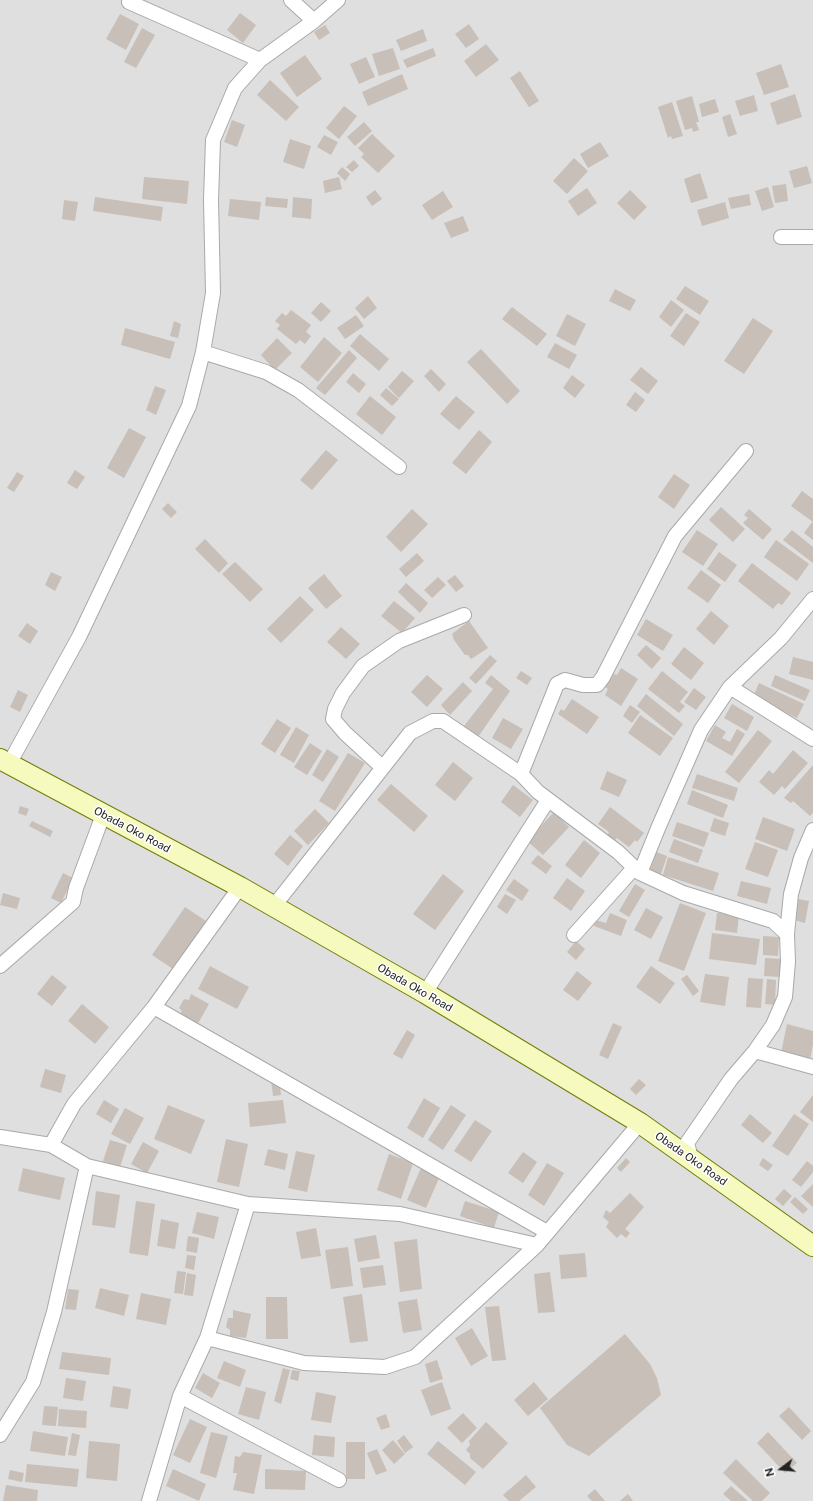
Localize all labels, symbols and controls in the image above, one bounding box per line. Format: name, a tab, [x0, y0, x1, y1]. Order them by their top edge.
street label: Obada Oko Road	[91, 804, 173, 856]
street label: Obada Oko Road	[375, 961, 455, 1015]
street label: Obada Oko Road	[653, 1129, 729, 1189]
north arrow	[761, 1449, 801, 1489]
text: N	[763, 1467, 776, 1478]

